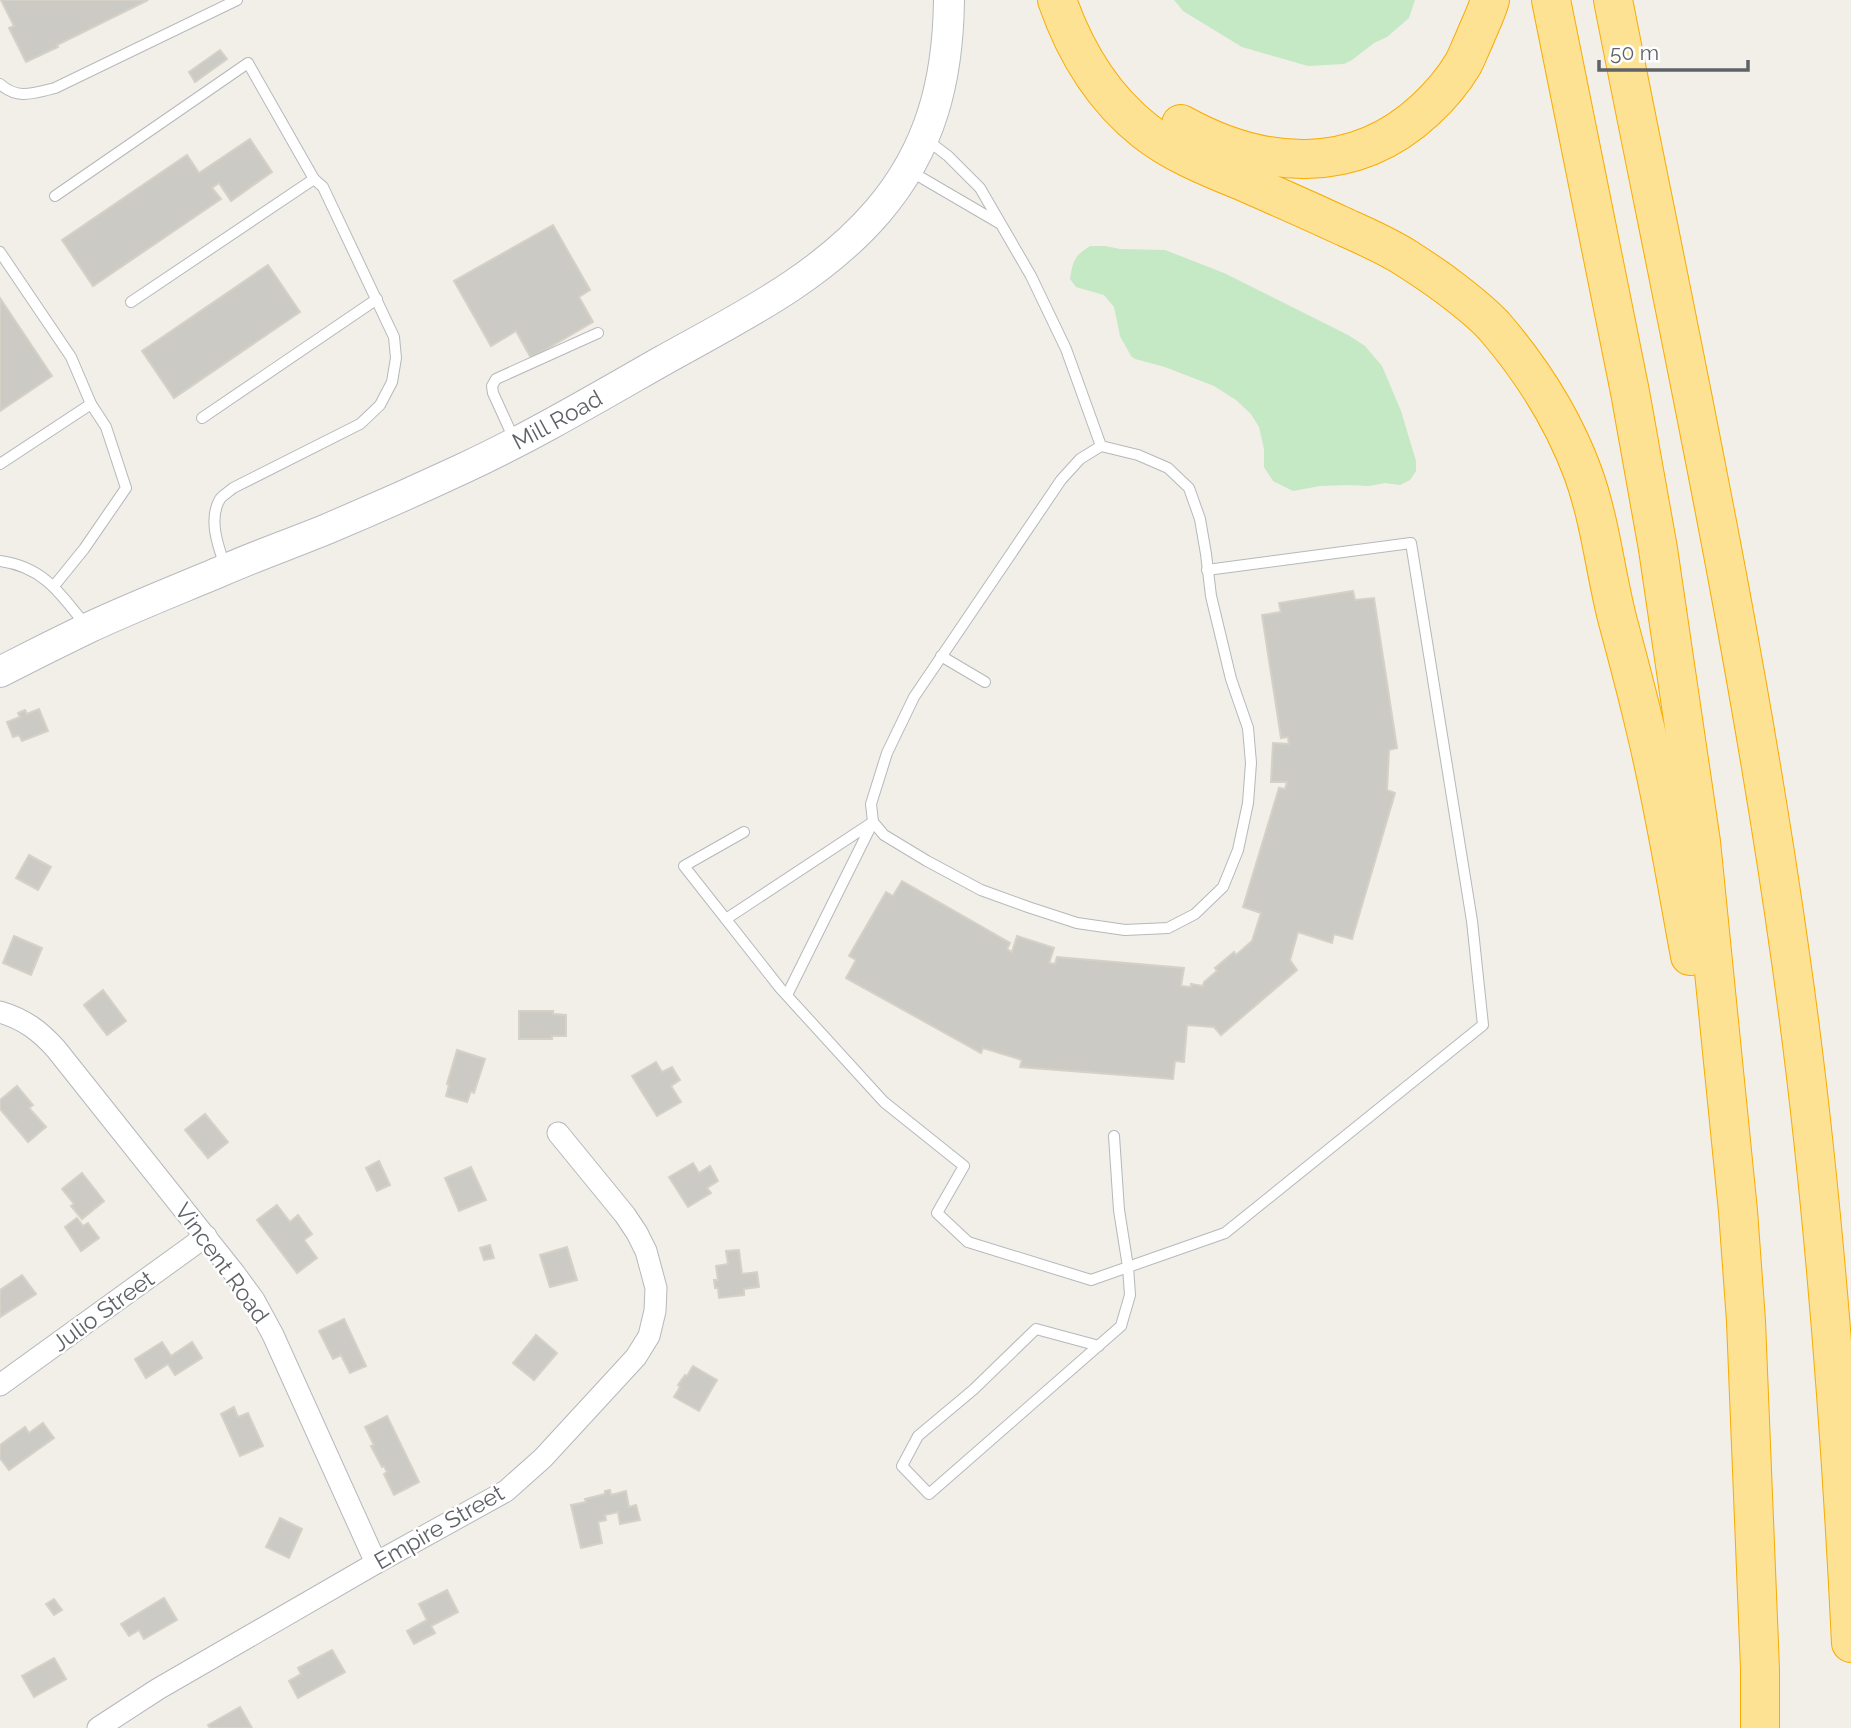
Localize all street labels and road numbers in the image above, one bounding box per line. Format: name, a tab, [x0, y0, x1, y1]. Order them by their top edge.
street label: Mill Road	[508, 384, 607, 455]
street label: Vincent Road	[170, 1197, 275, 1328]
street label: Julio Street	[47, 1264, 159, 1357]
street label: Empire Street	[369, 1478, 509, 1575]

